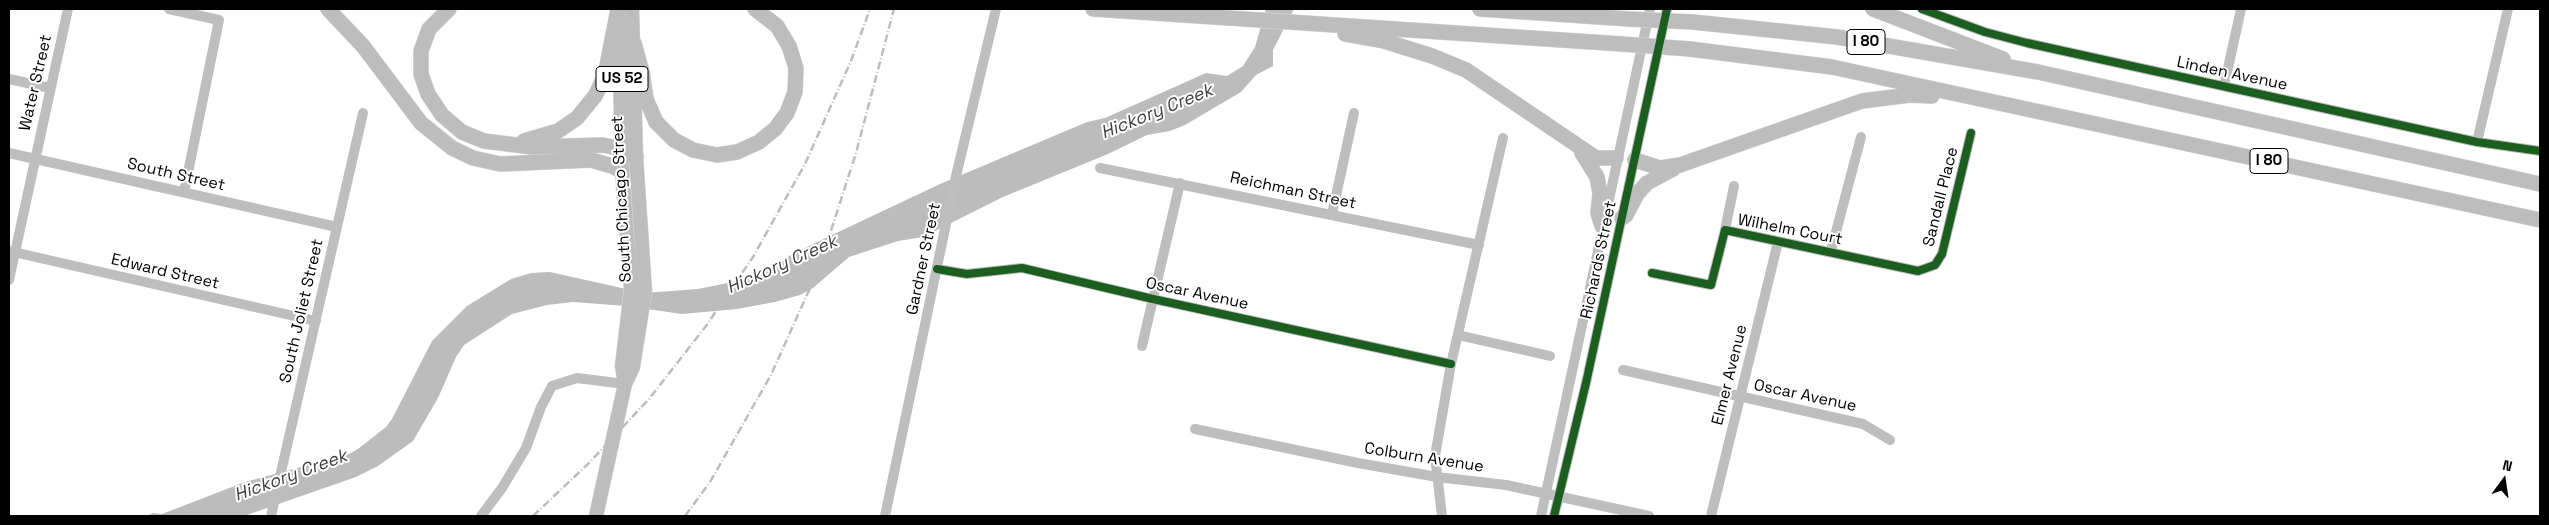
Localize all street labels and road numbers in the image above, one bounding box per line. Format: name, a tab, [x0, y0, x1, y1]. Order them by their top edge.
road number: I 80	[1847, 30, 1885, 54]
street label: Water Street	[16, 33, 56, 133]
street label: Linden Avenue	[2175, 53, 2289, 95]
road number: US 52	[596, 66, 648, 92]
street label: South Chicago Street	[608, 115, 636, 283]
street label: Sandall Place	[1919, 145, 1963, 249]
road number: I 80	[2250, 148, 2288, 174]
street label: South Street	[125, 154, 227, 196]
street label: Reichman Street	[1228, 168, 1358, 214]
street label: Richards Street	[1577, 199, 1621, 321]
street label: Gardner Street	[903, 201, 945, 317]
street label: Wilhelm Court	[1736, 210, 1844, 250]
street label: South Joliet Street	[276, 237, 328, 385]
street label: Edward Street	[109, 250, 221, 294]
street label: Oscar Avenue	[1144, 274, 1250, 314]
street label: Elmer Avenue	[1708, 323, 1752, 427]
street label: Oscar Avenue	[1752, 376, 1858, 416]
street label: Colburn Avenue	[1363, 439, 1485, 477]

